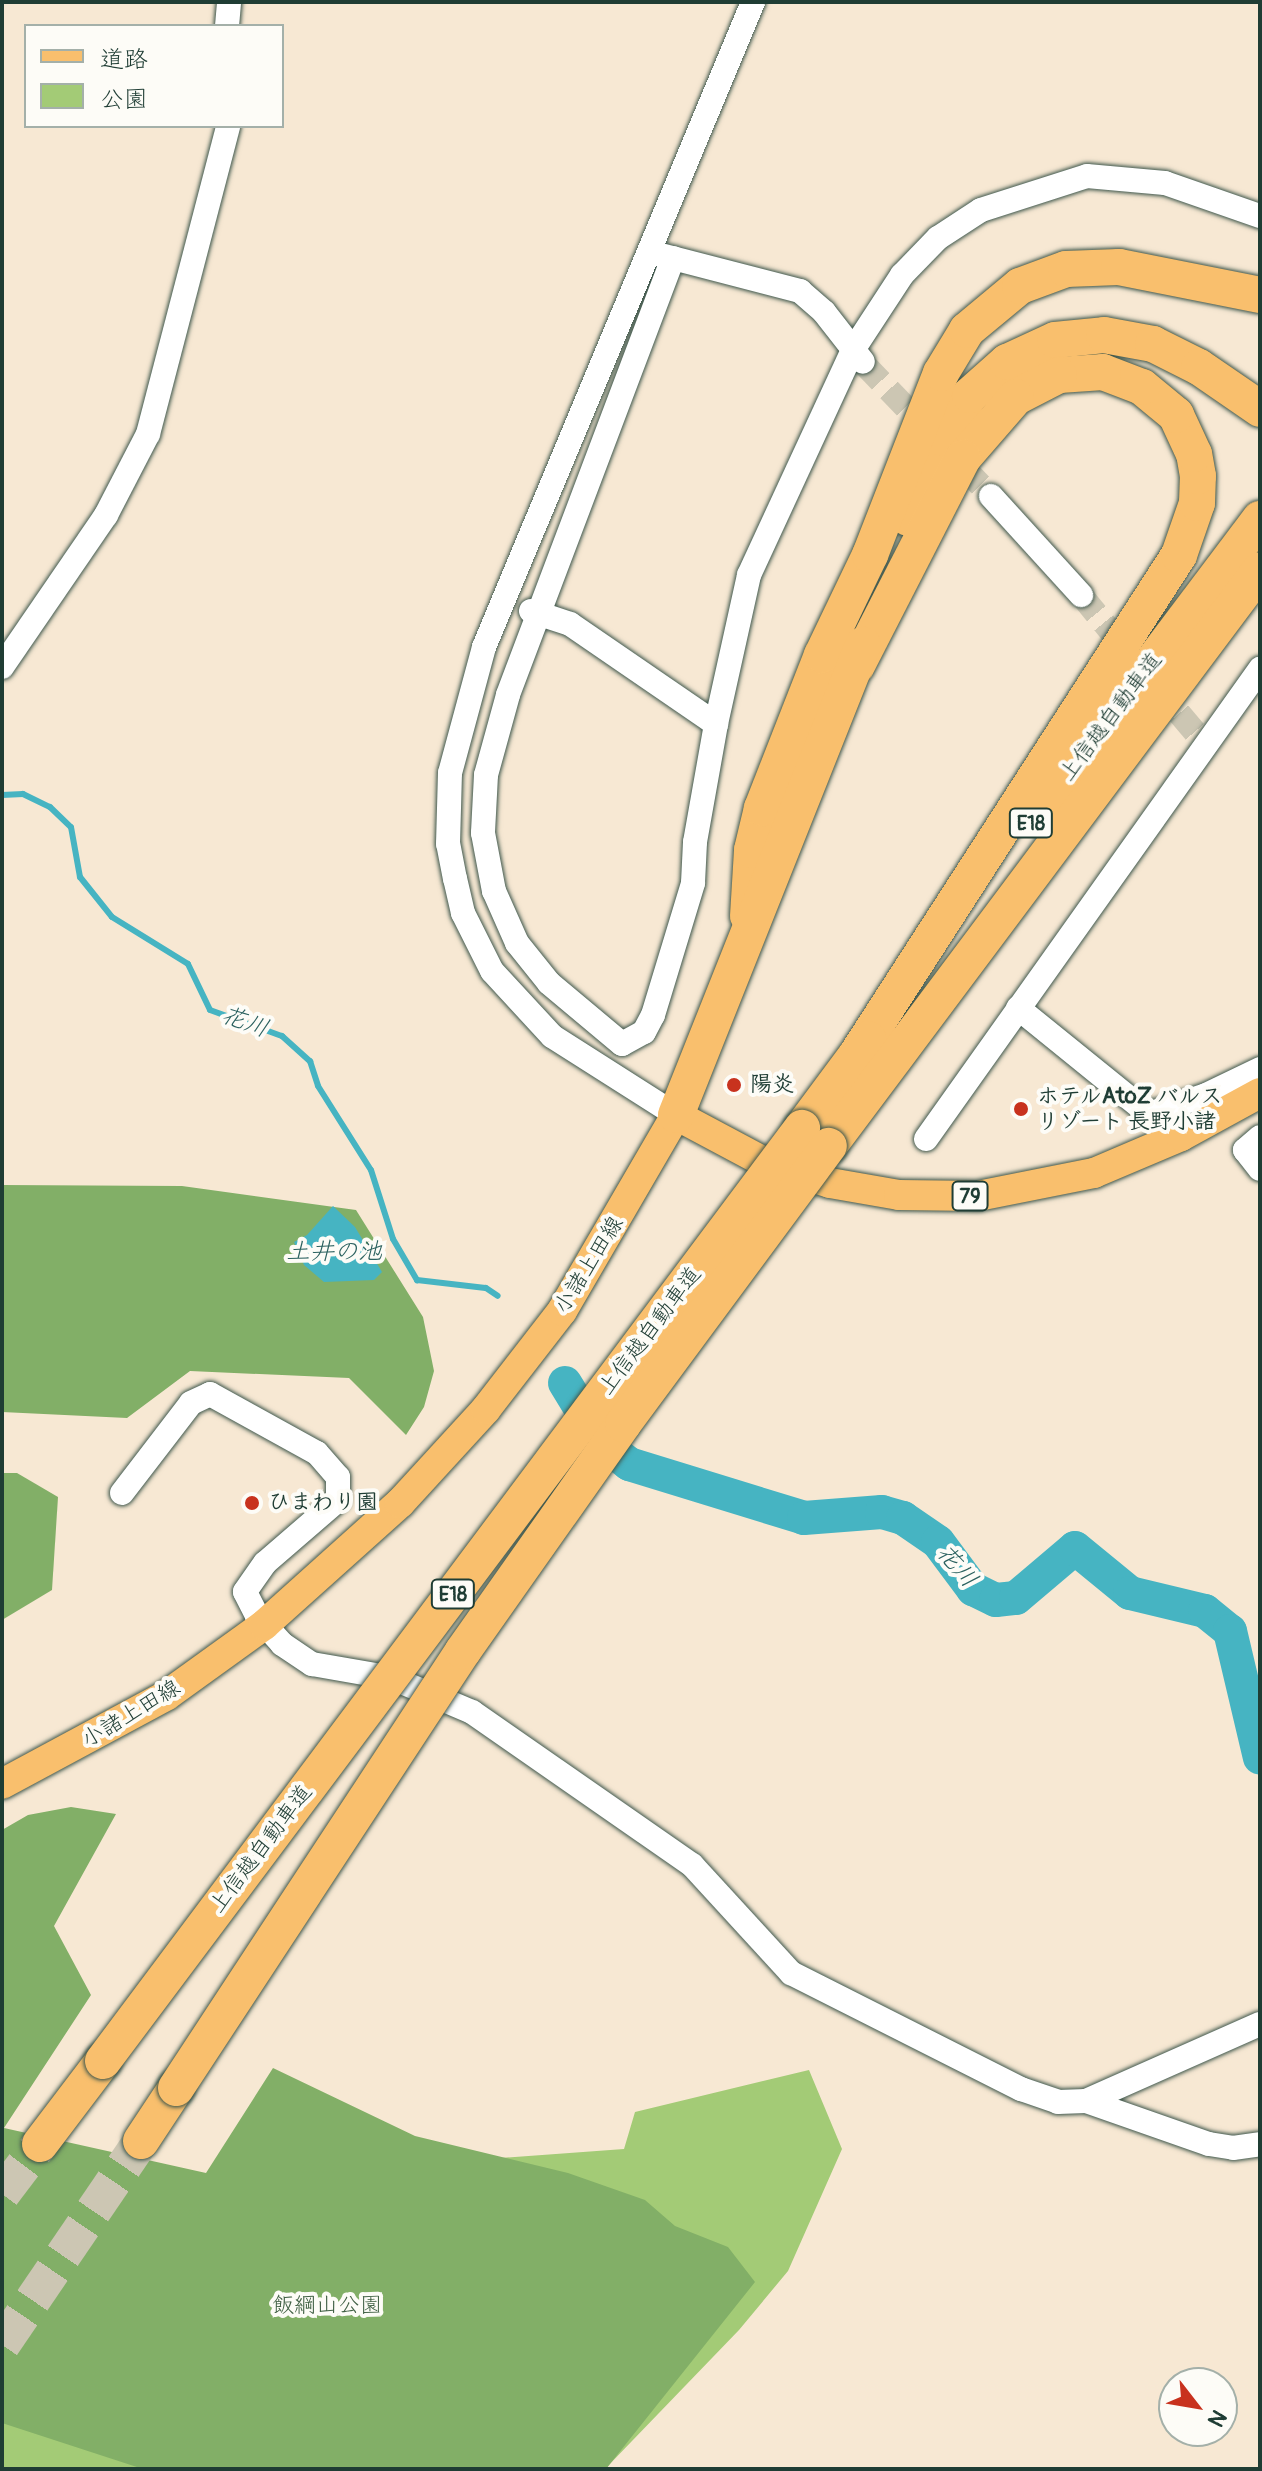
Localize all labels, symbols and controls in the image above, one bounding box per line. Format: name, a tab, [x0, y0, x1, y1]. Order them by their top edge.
legend	[24, 24, 284, 128]
text: 道路	[100, 45, 148, 74]
text: 公園	[100, 85, 148, 114]
street label: 上信越自動車道	[1054, 648, 1168, 786]
road number: E18	[1007, 807, 1055, 839]
water label: 花川	[218, 1000, 272, 1044]
place label: 陽炎	[750, 1072, 794, 1098]
marker: 陽炎	[725, 1076, 743, 1094]
place label: ホテルAtoZ バルス リゾート 長野小諸	[1037, 1083, 1224, 1134]
marker: ホテルAtoZ バルス リゾート 長野小諸	[1012, 1100, 1030, 1118]
road number: 79	[950, 1180, 990, 1212]
street label: 小諸上田線	[549, 1211, 629, 1319]
water label: 土井の池	[286, 1238, 382, 1266]
street label: 上信越自動車道	[593, 1262, 707, 1400]
place label: ひまわり園	[268, 1490, 378, 1516]
marker: ひまわり園	[243, 1494, 261, 1512]
water label: 花川	[930, 1538, 984, 1594]
road number: E18	[429, 1578, 477, 1610]
street label: 小諸上田線	[77, 1674, 185, 1754]
street label: 上信越自動車道	[204, 1780, 318, 1918]
park label: 飯綱山公園	[272, 2293, 382, 2319]
north arrow	[1158, 2367, 1238, 2447]
text: N	[1201, 2405, 1233, 2432]

